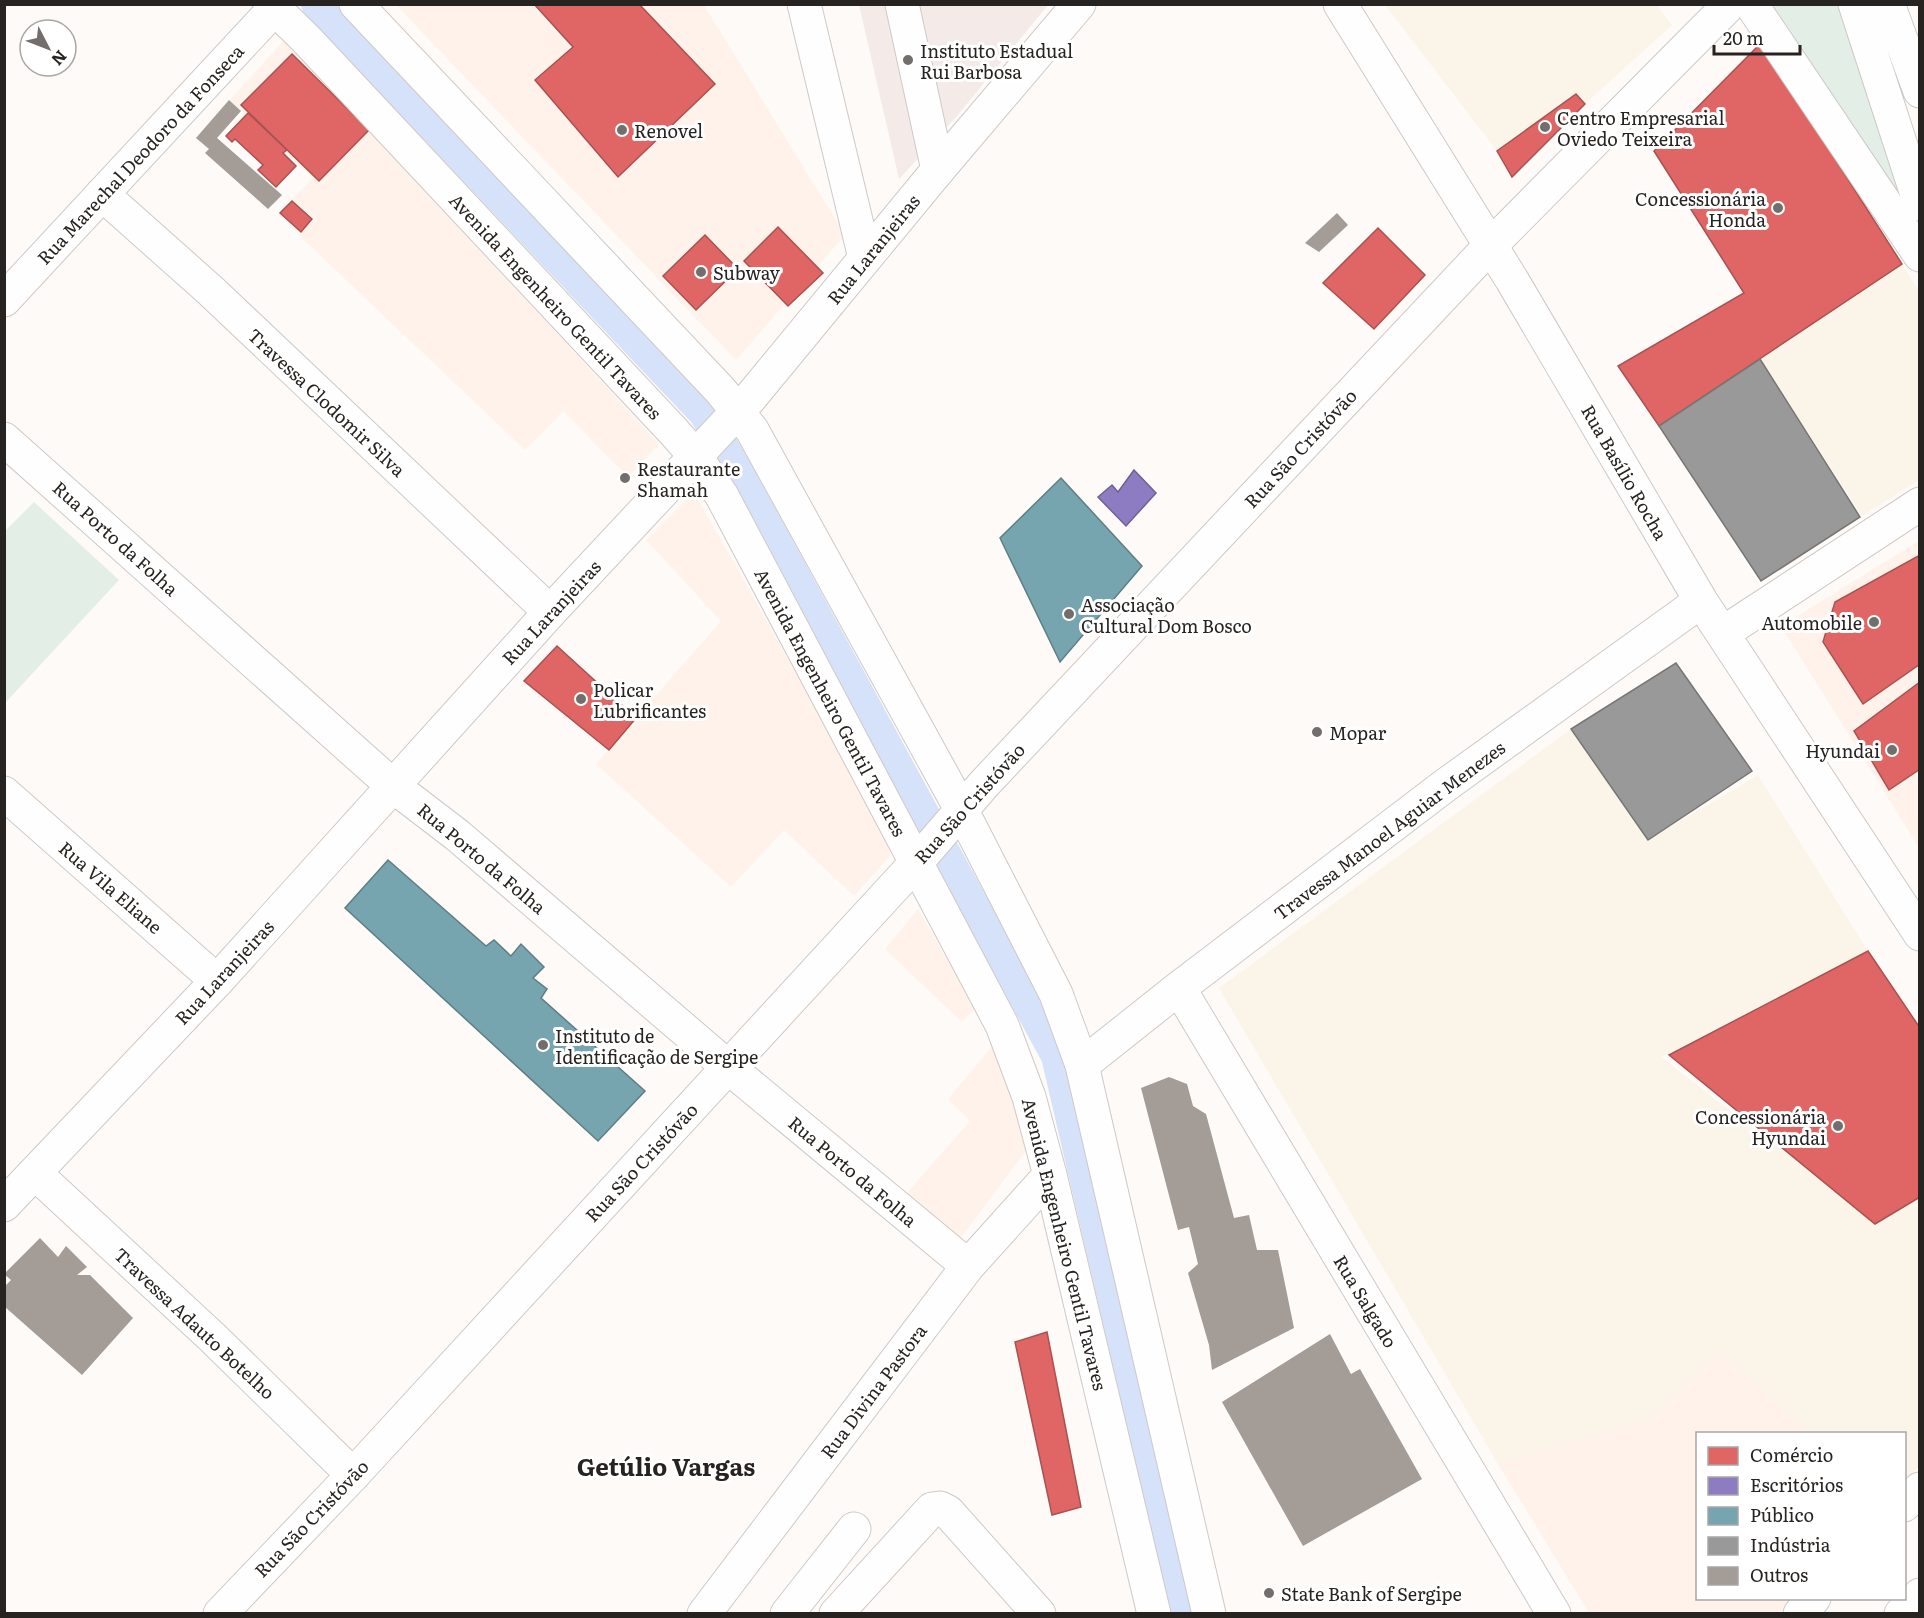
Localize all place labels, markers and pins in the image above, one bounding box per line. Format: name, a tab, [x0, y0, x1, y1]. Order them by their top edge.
place label: Instituto Estadual Rui Barbosa	[920, 37, 1073, 85]
marker: Instituto Estadual Rui Barbosa	[901, 53, 915, 67]
place label: Centro Empresarial Oviedo Teixeira	[1557, 104, 1724, 152]
place label: Renovel	[634, 117, 703, 144]
marker: Centro Empresarial Oviedo Teixeira	[1538, 120, 1552, 134]
marker: Renovel	[615, 123, 629, 137]
place label: Concessionária Honda	[1635, 185, 1766, 233]
marker: Concessionária Honda	[1771, 201, 1785, 215]
place label: Subway	[713, 259, 780, 286]
marker: Subway	[694, 265, 708, 279]
place label: Restaurante Shamah	[637, 455, 740, 503]
marker: Restaurante Shamah	[618, 471, 632, 485]
place label: Associação Cultural Dom Bosco	[1081, 591, 1252, 639]
marker: Associação Cultural Dom Bosco	[1062, 607, 1076, 621]
place label: Automobile	[1762, 609, 1862, 636]
marker: Automobile	[1867, 615, 1881, 629]
place label: Policar Lubrificantes	[593, 676, 706, 724]
marker: Policar Lubrificantes	[574, 692, 588, 706]
place label: Mopar	[1329, 719, 1387, 746]
marker: Mopar	[1310, 725, 1324, 739]
place label: Hyundai	[1805, 737, 1880, 764]
marker: Hyundai	[1885, 743, 1899, 757]
place label: Instituto de Identificação de Sergipe	[555, 1022, 758, 1070]
marker: Instituto de Identificação de Sergipe	[536, 1038, 550, 1052]
place label: Concessionária Hyundai	[1695, 1103, 1826, 1151]
marker: Concessionária Hyundai	[1831, 1119, 1845, 1133]
place label: State Bank of Sergipe	[1281, 1580, 1462, 1607]
marker: State Bank of Sergipe	[1262, 1586, 1276, 1600]

